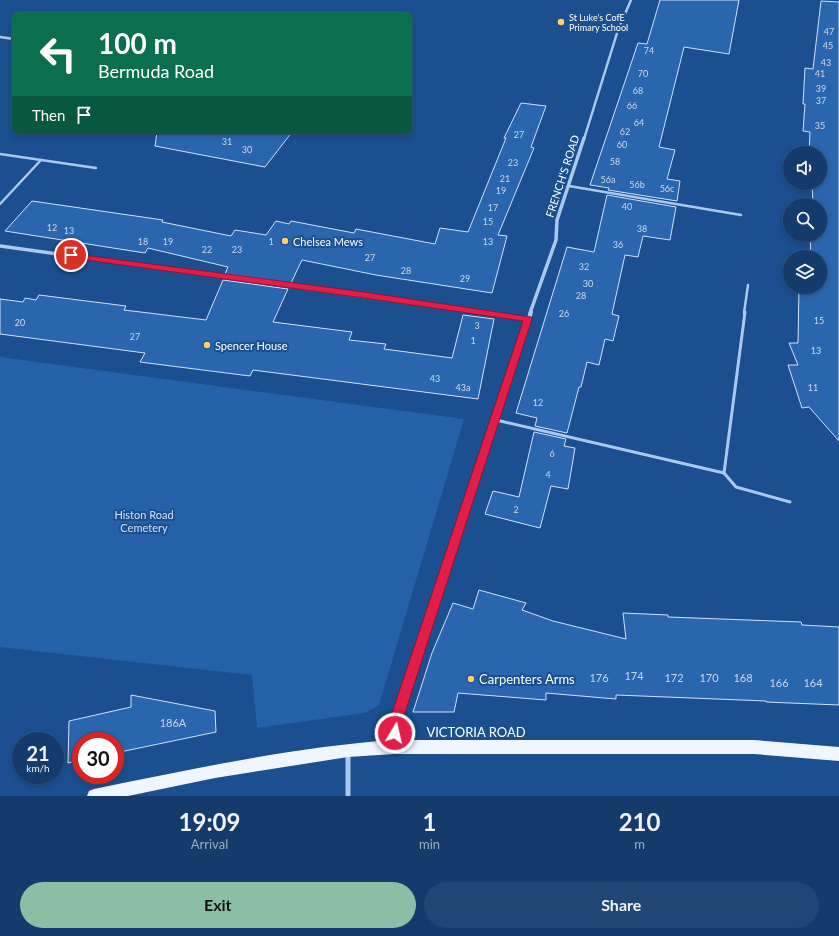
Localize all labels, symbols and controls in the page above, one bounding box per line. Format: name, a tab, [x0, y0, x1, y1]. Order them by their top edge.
place label: St Luke's CofE Primary School	[569, 12, 628, 33]
marker: St Luke's CofE Primary School	[556, 17, 566, 27]
text: 100 m	[98, 26, 177, 60]
house number: 47	[824, 26, 834, 37]
icon: left	[32, 28, 84, 80]
house number: 45	[823, 40, 833, 51]
house number: 74	[644, 45, 654, 56]
house number: 43	[821, 57, 831, 68]
text: Bermuda Road	[98, 60, 214, 82]
house number: 70	[638, 68, 648, 79]
house number: 41	[815, 68, 825, 79]
house number: 39	[816, 83, 826, 94]
house number: 68	[633, 85, 643, 96]
house number: 37	[816, 95, 826, 106]
house number: 66	[627, 100, 637, 111]
icon: arrive	[73, 104, 95, 126]
text: Then	[32, 106, 65, 124]
house number: 64	[634, 117, 644, 128]
house number: 35	[815, 120, 825, 131]
house number: 62	[620, 126, 630, 137]
house number: 27	[514, 129, 524, 140]
street label: FRENCH'S ROAD	[543, 133, 581, 219]
house number: 31	[222, 136, 232, 147]
house number: 60	[617, 139, 627, 150]
house number: 30	[242, 144, 252, 155]
map controls	[783, 146, 827, 294]
button: sound	[783, 146, 827, 190]
house number: 58	[610, 156, 620, 167]
house number: 23	[508, 157, 518, 168]
house number: 21	[500, 173, 510, 184]
house number: 56a	[601, 174, 615, 185]
house number: 56b	[629, 179, 645, 190]
house number: 56c	[660, 183, 675, 194]
house number: 19	[496, 185, 506, 196]
button: search	[783, 198, 827, 242]
house number: 40	[622, 201, 632, 212]
house number: 17	[488, 202, 498, 213]
house number: 15	[483, 216, 493, 227]
house number: 12	[47, 222, 57, 233]
house number: 38	[637, 223, 647, 234]
house number: 13	[64, 225, 74, 236]
place label: Chelsea Mews	[293, 235, 363, 248]
house number: 18	[138, 236, 148, 247]
house number: 19	[163, 236, 173, 247]
house number: 1	[268, 236, 274, 247]
marker: Chelsea Mews	[280, 236, 290, 246]
house number: 13	[483, 236, 493, 247]
pin	[54, 238, 88, 272]
house number: 36	[613, 239, 623, 250]
icon: arrive	[60, 244, 82, 266]
house number: 22	[202, 244, 212, 255]
house number: 23	[232, 244, 242, 255]
button: layers	[783, 250, 827, 294]
house number: 27	[365, 252, 375, 263]
house number: 32	[579, 261, 589, 272]
house number: 28	[401, 265, 411, 276]
house number: 29	[460, 273, 470, 284]
house number: 30	[583, 278, 593, 289]
house number: 28	[576, 290, 586, 301]
house number: 26	[559, 308, 569, 319]
house number: 15	[814, 315, 824, 326]
house number: 20	[15, 317, 25, 328]
house number: 3	[474, 320, 480, 331]
house number: 27	[130, 331, 140, 342]
house number: 1	[470, 335, 476, 346]
place label: Spencer House	[215, 339, 288, 352]
marker: Spencer House	[202, 340, 212, 350]
house number: 13	[811, 345, 821, 356]
house number: 43	[430, 373, 440, 384]
house number: 43a	[456, 382, 470, 393]
house number: 11	[808, 382, 818, 393]
house number: 12	[533, 397, 543, 408]
house number: 6	[549, 448, 555, 459]
house number: 4	[545, 469, 551, 480]
house number: 2	[513, 504, 519, 515]
park label: Histon Road Cemetery	[114, 508, 174, 534]
house number: 174	[624, 669, 644, 682]
place label: Carpenters Arms	[479, 671, 575, 687]
house number: 176	[589, 671, 609, 684]
house number: 172	[664, 671, 684, 684]
house number: 170	[699, 671, 719, 684]
house number: 168	[733, 671, 753, 684]
marker: Carpenters Arms	[466, 674, 476, 684]
house number: 166	[769, 676, 789, 689]
house number: 164	[803, 676, 823, 689]
position arrow	[374, 712, 416, 754]
house number: 186A	[160, 716, 187, 729]
street label: VICTORIA ROAD	[426, 724, 526, 740]
speed limit sign: 30	[72, 732, 124, 784]
text: 21	[26, 741, 50, 765]
text: km/h	[26, 762, 50, 774]
text: 19:09	[179, 807, 240, 836]
text: 1	[423, 807, 437, 836]
text: 210	[619, 807, 660, 836]
text: Arrival	[191, 836, 228, 852]
text: min	[419, 836, 440, 852]
text: m	[634, 836, 645, 852]
button: Exit	[20, 882, 416, 928]
button: Share	[424, 882, 819, 928]

